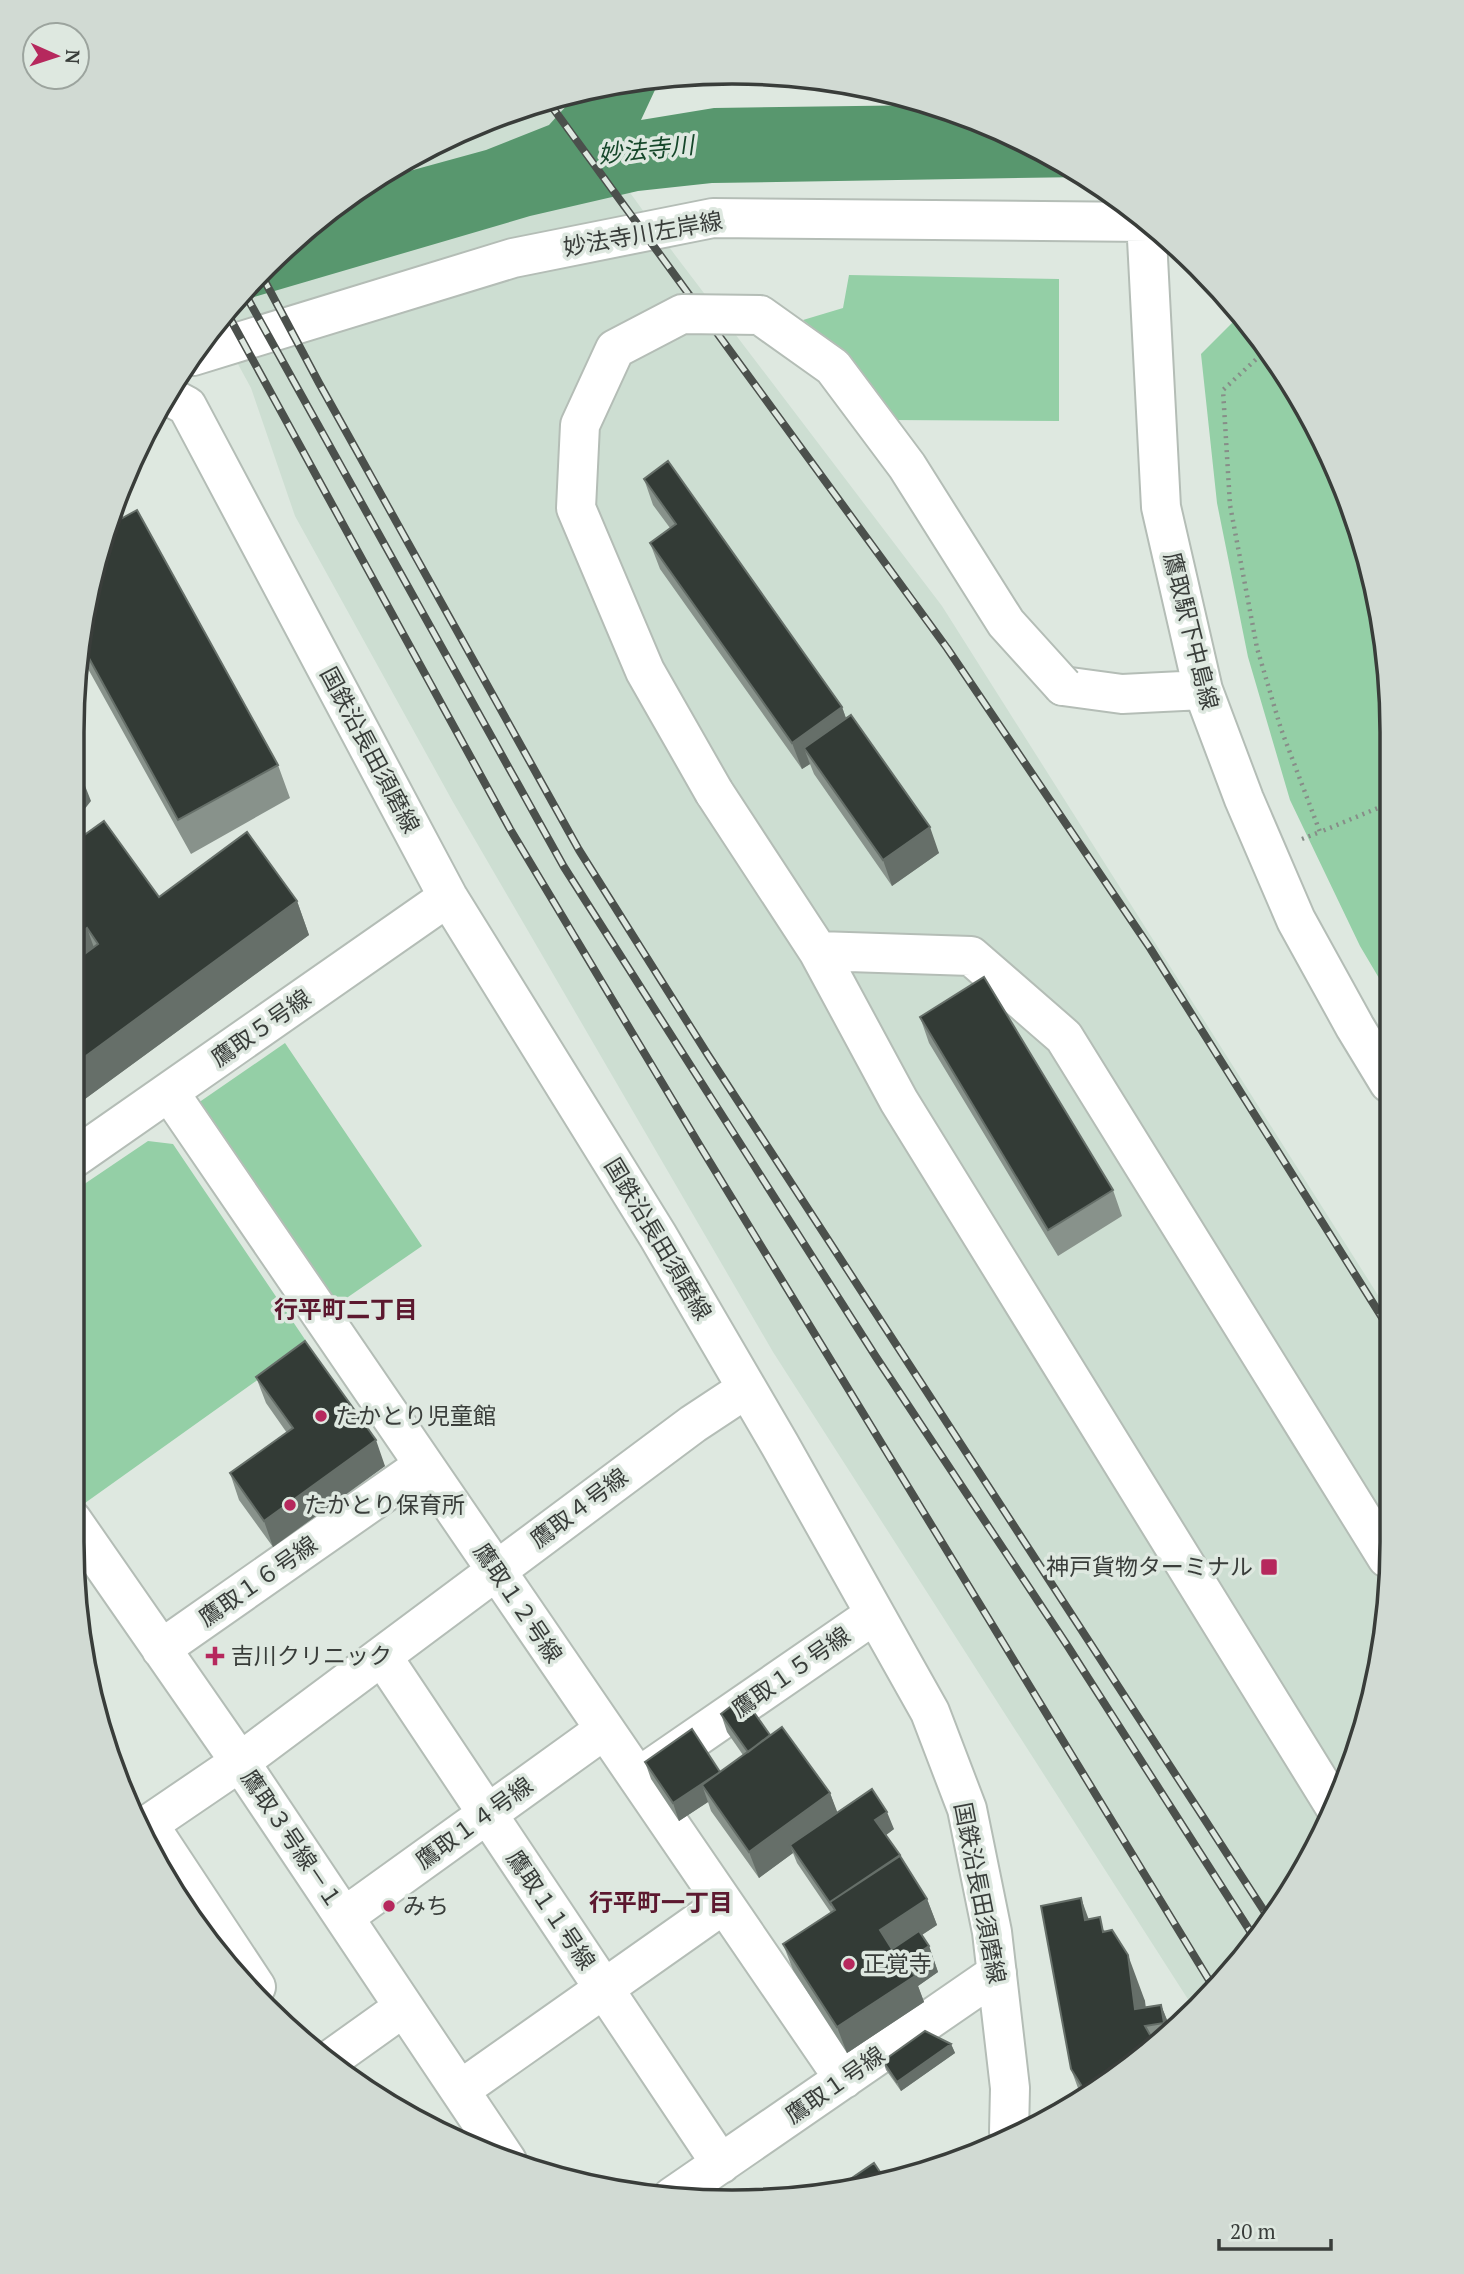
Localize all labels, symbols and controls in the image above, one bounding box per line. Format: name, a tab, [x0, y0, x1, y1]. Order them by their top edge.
north arrow	[21, 21, 91, 91]
text: N	[61, 49, 86, 65]
water label: 妙法寺川	[596, 128, 698, 170]
street label: 妙法寺川左岸線	[561, 204, 725, 263]
street label: 鷹取駅下中島線	[1157, 549, 1226, 713]
street label: 国鉄沿長田須磨線	[314, 661, 427, 838]
street label: 鷹取５号線	[205, 982, 317, 1073]
street label: 国鉄沿長田須磨線	[598, 1152, 719, 1326]
district label: 行平町二丁目	[274, 1293, 418, 1325]
place label: たかとり児童館	[335, 1400, 496, 1431]
marker: たかとり児童館	[313, 1408, 329, 1424]
street label: 鷹取４号線	[523, 1461, 634, 1555]
place label: たかとり保育所	[304, 1489, 465, 1520]
marker: たかとり保育所	[282, 1497, 298, 1513]
street label: 鷹取１６号線	[192, 1528, 323, 1633]
street label: 鷹取１２号線	[467, 1537, 570, 1669]
place label: 神戸貨物ターミナル	[1046, 1551, 1253, 1582]
marker: 神戸貨物ターミナル	[1259, 1557, 1279, 1577]
street label: 鷹取１５号線	[725, 1619, 856, 1724]
place label: 吉川クリニック	[231, 1640, 392, 1671]
marker: 吉川クリニック	[205, 1646, 225, 1666]
street label: 鷹取３号線－１	[235, 1763, 350, 1914]
street label: 鷹取１４号線	[409, 1769, 539, 1876]
street label: 国鉄沿長田須磨線	[948, 1800, 1013, 1986]
street label: 鷹取１１号線	[500, 1844, 603, 1976]
district label: 行平町一丁目	[589, 1886, 733, 1918]
place label: みち	[403, 1890, 449, 1921]
marker: みち	[381, 1898, 397, 1914]
place label: 正覚寺	[863, 1948, 932, 1979]
marker: 正覚寺	[841, 1956, 857, 1972]
street label: 鷹取１号線	[779, 2039, 891, 2130]
scale bar	[1219, 2208, 1331, 2252]
text: 20 m	[1230, 2217, 1276, 2245]

